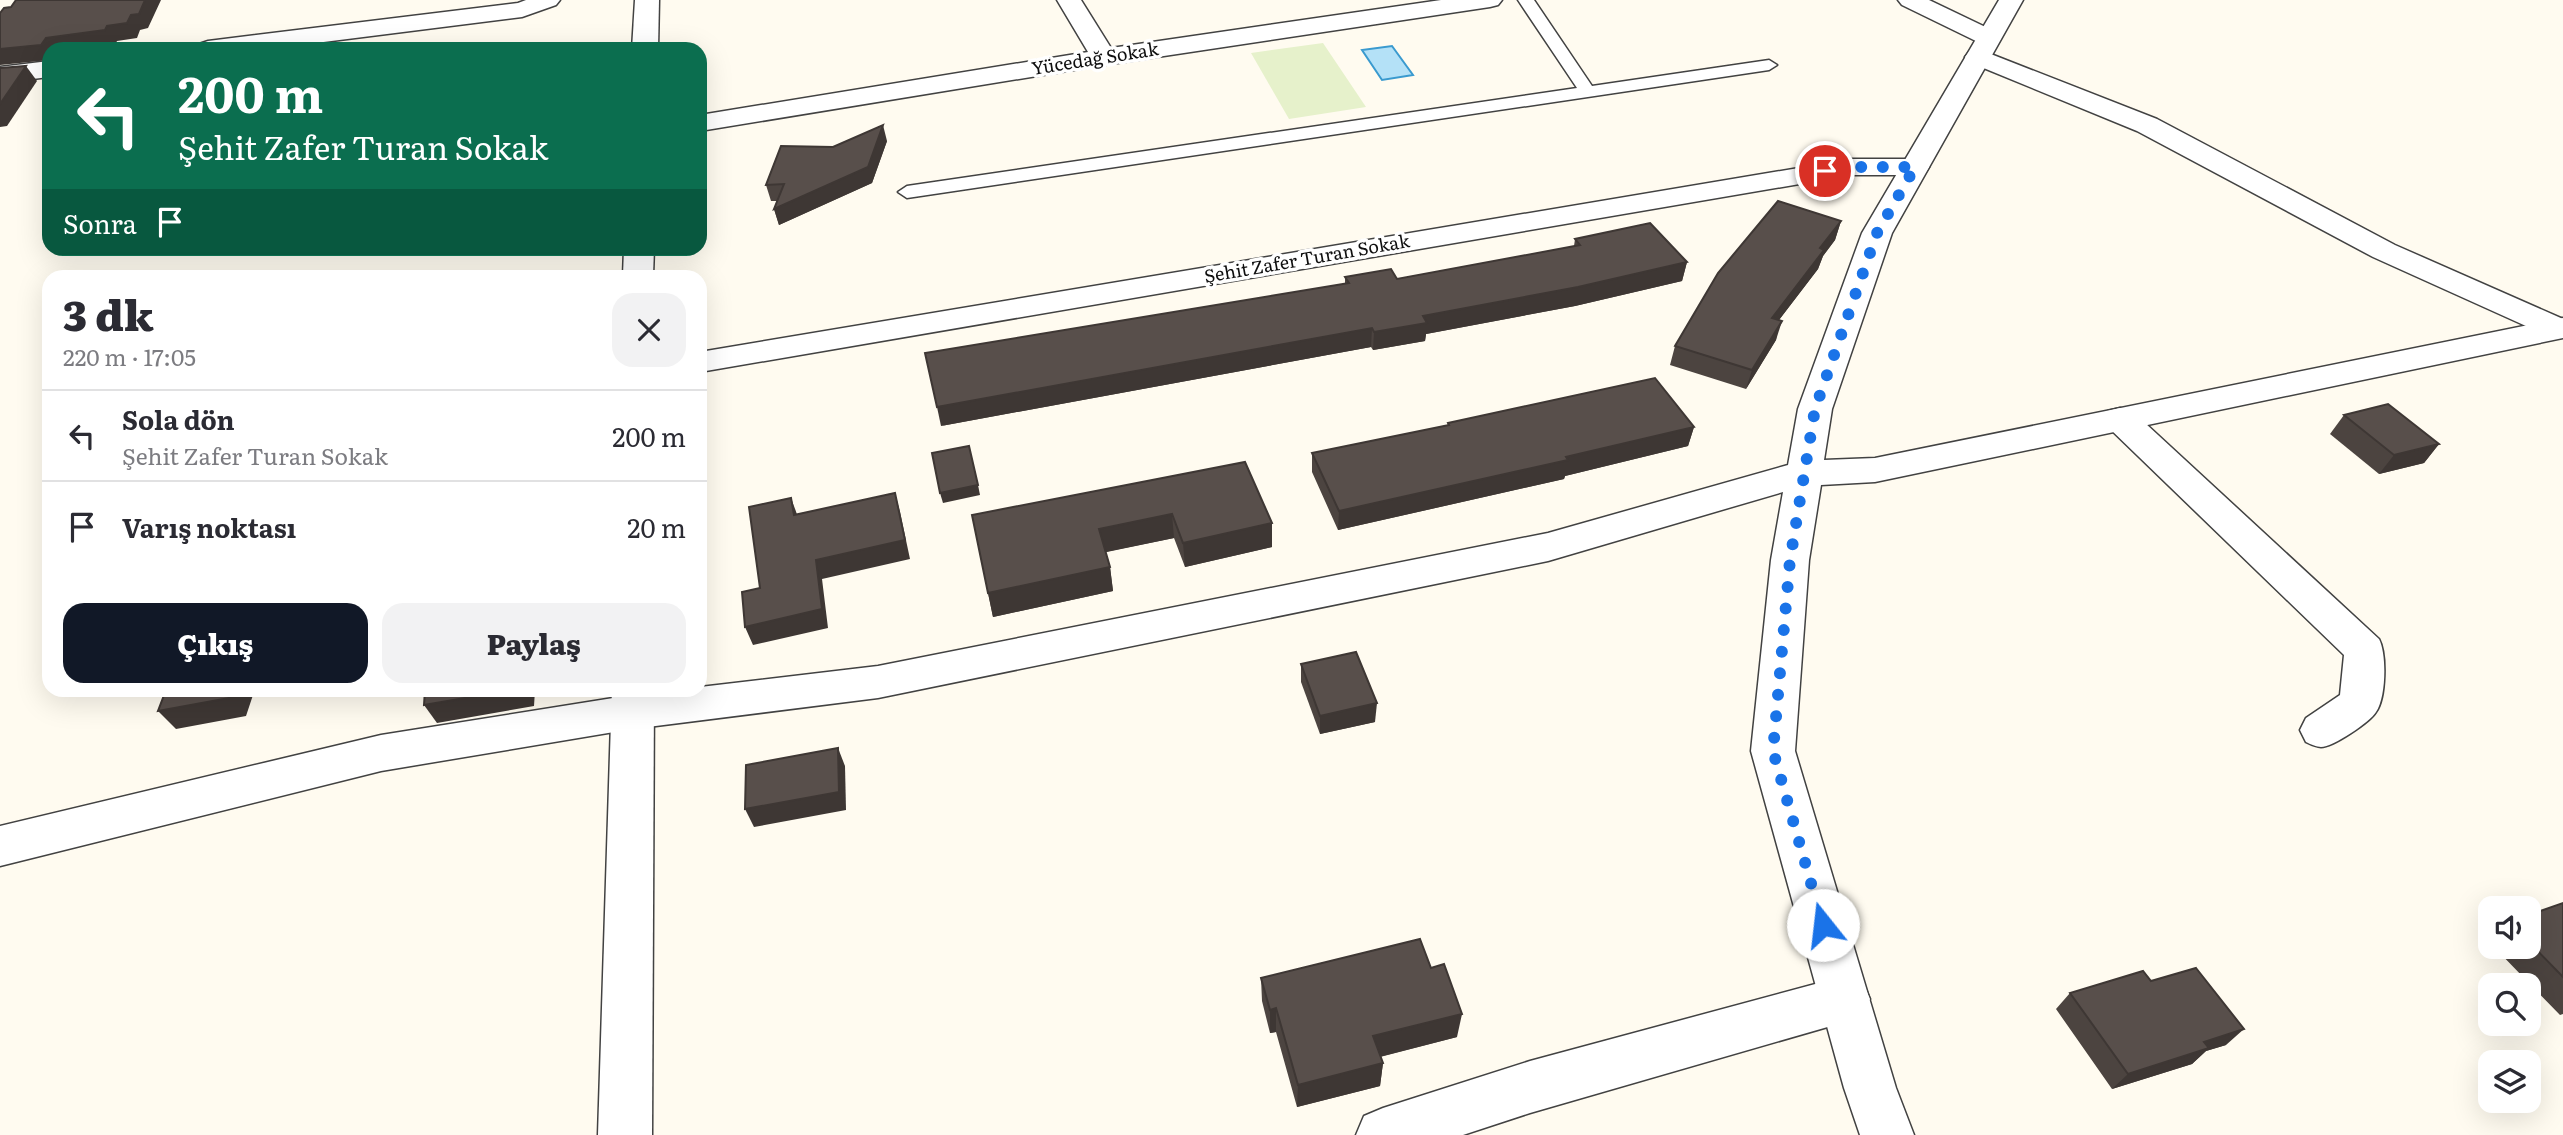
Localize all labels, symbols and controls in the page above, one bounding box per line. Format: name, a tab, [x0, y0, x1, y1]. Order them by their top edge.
street label: Yücedağ Sokak	[1029, 34, 1161, 81]
text: 200 m	[178, 55, 323, 128]
icon: left	[63, 70, 154, 161]
text: Şehit Zafer Turan Sokak	[178, 122, 548, 170]
pin	[1795, 141, 1855, 201]
icon: arrive	[1806, 152, 1844, 190]
text: Sonra	[63, 203, 137, 242]
icon: arrive	[151, 203, 189, 241]
street label: Şehit Zafer Turan Sokak	[1202, 226, 1413, 289]
text: 3 dk	[63, 282, 154, 344]
button: close	[612, 293, 686, 367]
text: 220 m · 17:05	[63, 339, 196, 373]
text: Sola dön	[122, 399, 235, 438]
text: 200 m	[612, 416, 686, 455]
icon: left	[63, 417, 101, 455]
text: Şehit Zafer Turan Sokak	[122, 438, 388, 472]
text: Varış noktası	[122, 507, 296, 546]
text: 20 m	[627, 507, 686, 546]
icon: arrive	[63, 508, 101, 546]
button: Çıkış	[63, 603, 368, 683]
button: Paylaş	[382, 603, 686, 683]
position arrow	[1786, 888, 1860, 962]
map controls	[2478, 896, 2541, 1113]
button: sound	[2478, 896, 2541, 959]
button: search	[2478, 973, 2541, 1036]
button: layers	[2478, 1050, 2541, 1113]

